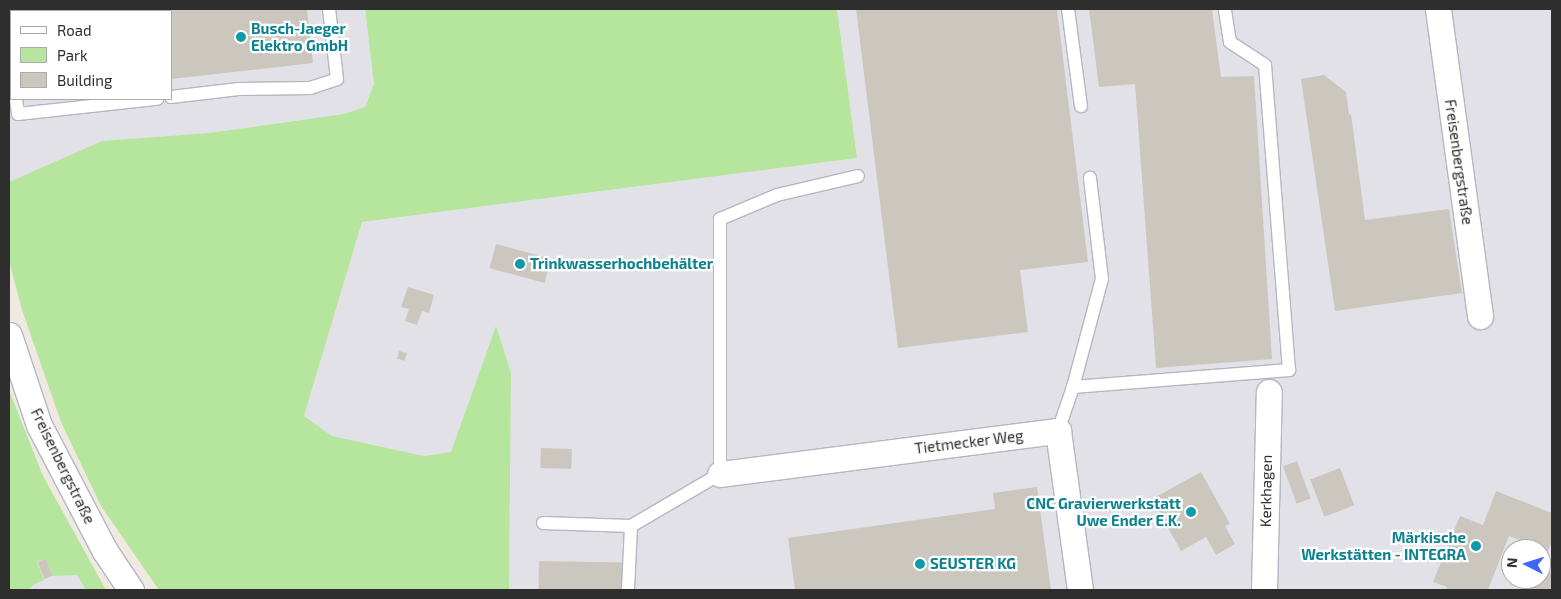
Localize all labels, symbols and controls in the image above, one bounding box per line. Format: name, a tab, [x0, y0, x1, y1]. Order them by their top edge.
legend	[10, 10, 172, 100]
place label: Busch-Jaeger Elektro GmbH	[251, 19, 348, 54]
text: Road	[57, 21, 92, 39]
marker: Busch-Jaeger Elektro GmbH	[235, 31, 247, 43]
text: Park	[57, 46, 88, 64]
text: Building	[57, 71, 112, 89]
street label: Freisenbergstraße	[1441, 98, 1477, 226]
place label: Trinkwasserhochbehälter	[530, 255, 713, 273]
marker: Trinkwasserhochbehälter	[514, 258, 526, 270]
street label: Freisenbergstraße	[27, 405, 99, 527]
street label: Tietmecker Weg	[913, 426, 1025, 458]
street label: Kerkhagen	[1256, 455, 1276, 527]
place label: CNC Gravierwerkstatt Uwe Ender E.K.	[1026, 494, 1181, 529]
marker: CNC Gravierwerkstatt Uwe Ender E.K.	[1185, 506, 1197, 518]
place label: Märkische Werkstätten - INTEGRA	[1301, 528, 1466, 563]
north arrow	[1501, 539, 1551, 589]
marker: Märkische Werkstätten - INTEGRA	[1470, 540, 1482, 552]
place label: SEUSTER KG	[930, 555, 1016, 573]
text: N	[1503, 557, 1520, 569]
marker: SEUSTER KG	[914, 558, 926, 570]

